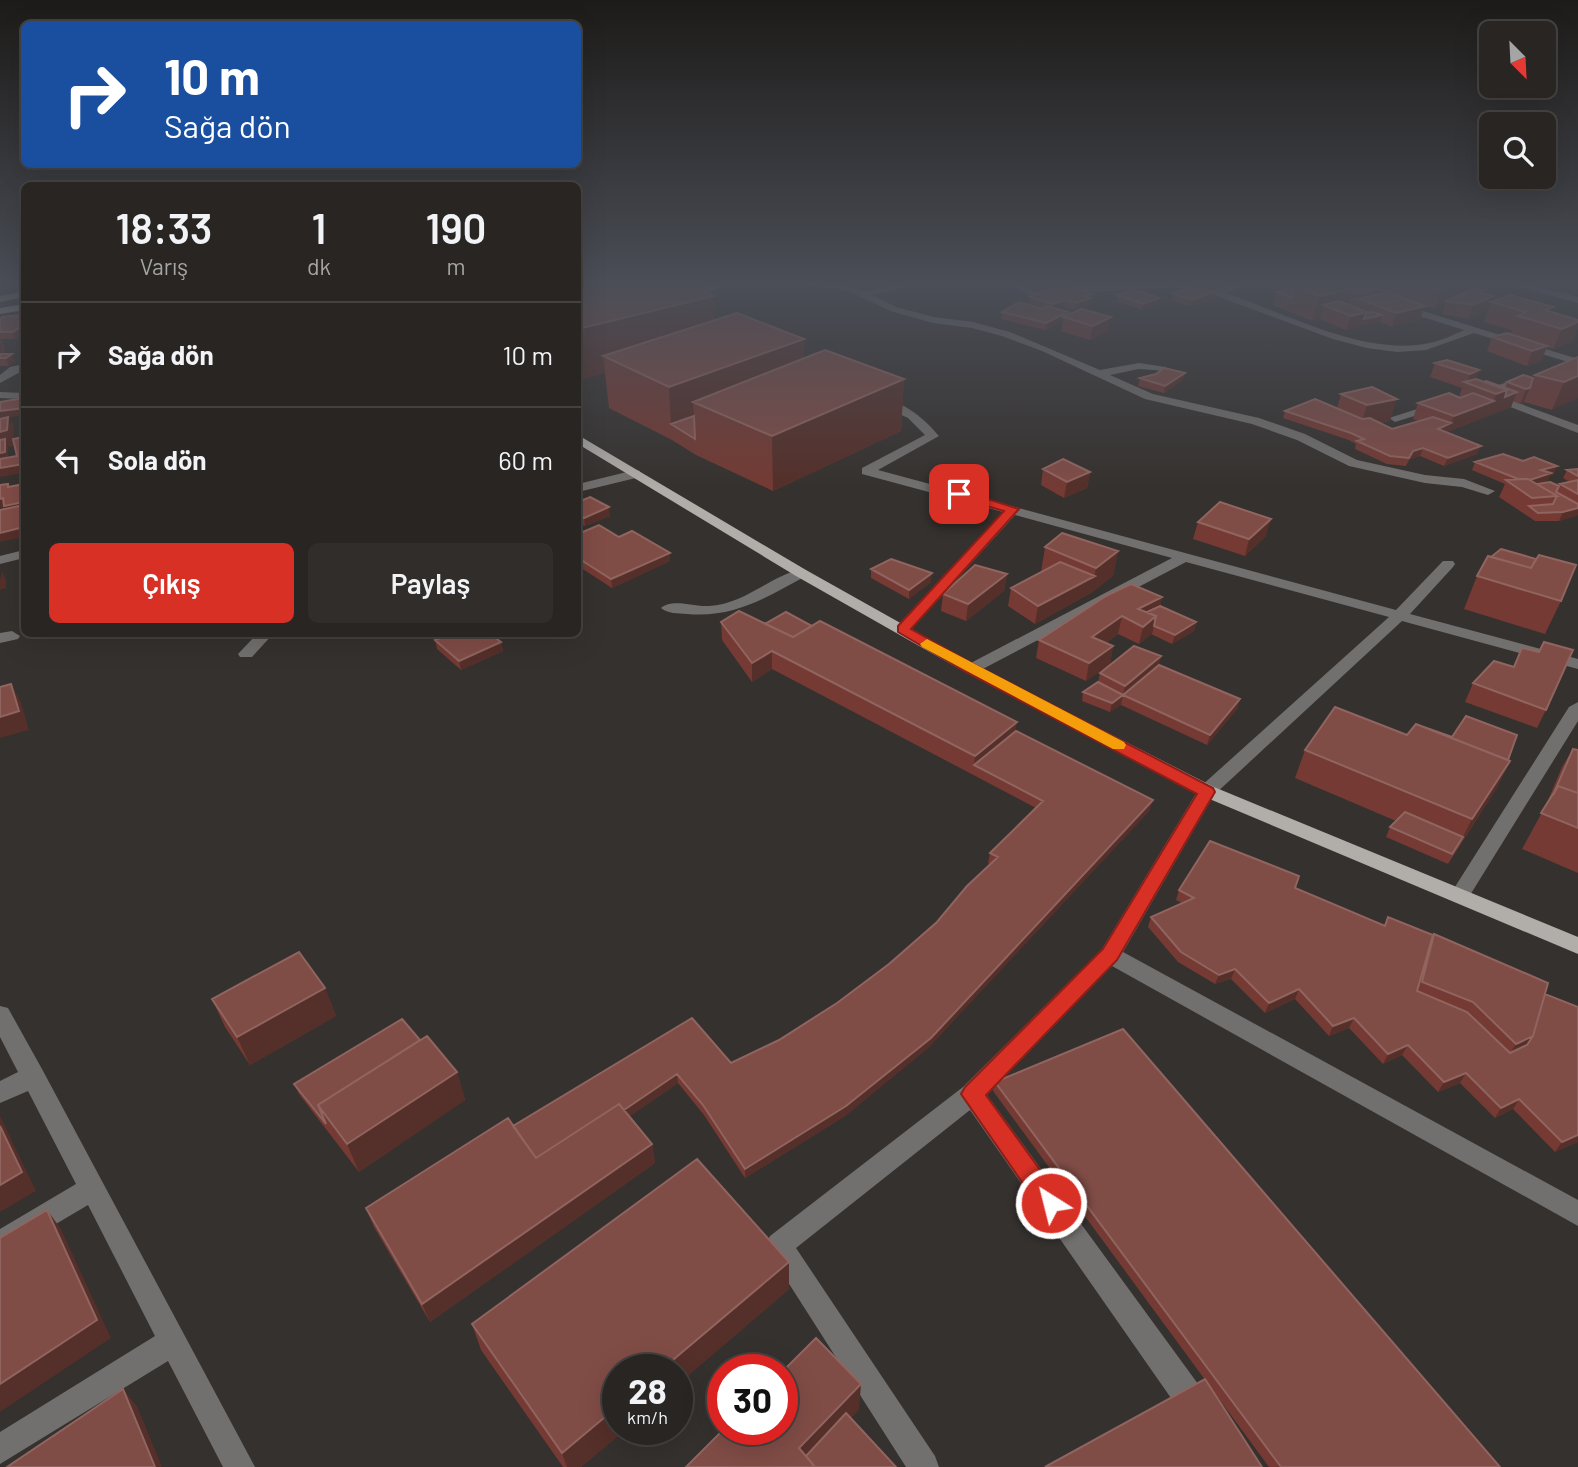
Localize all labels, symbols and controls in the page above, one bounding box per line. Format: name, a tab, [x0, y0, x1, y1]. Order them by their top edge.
north arrow	[1479, 21, 1556, 98]
map controls	[1479, 21, 1556, 189]
text: 10 m	[164, 46, 260, 105]
icon: right	[49, 49, 140, 140]
text: Sağa dön	[164, 106, 291, 144]
button: search	[1479, 112, 1556, 189]
text: 18:33	[116, 202, 212, 252]
text: 1	[312, 202, 326, 252]
text: 190	[426, 202, 486, 252]
text: Varış	[140, 252, 188, 280]
text: dk	[307, 252, 331, 280]
text: m	[446, 252, 465, 280]
icon: right	[49, 336, 87, 374]
text: Sağa dön	[108, 339, 214, 370]
text: 10 m	[503, 339, 553, 370]
icon: left	[49, 441, 87, 479]
text: Sola dön	[108, 444, 206, 475]
text: 60 m	[498, 444, 553, 475]
pin	[929, 464, 989, 524]
icon: arrive	[940, 475, 978, 513]
button: Çıkış	[49, 543, 294, 623]
button: Paylaş	[308, 543, 553, 623]
position arrow	[1014, 1166, 1088, 1240]
speed limit sign: 30	[707, 1354, 798, 1445]
text: 28	[628, 1369, 667, 1411]
text: km/h	[627, 1406, 668, 1428]

